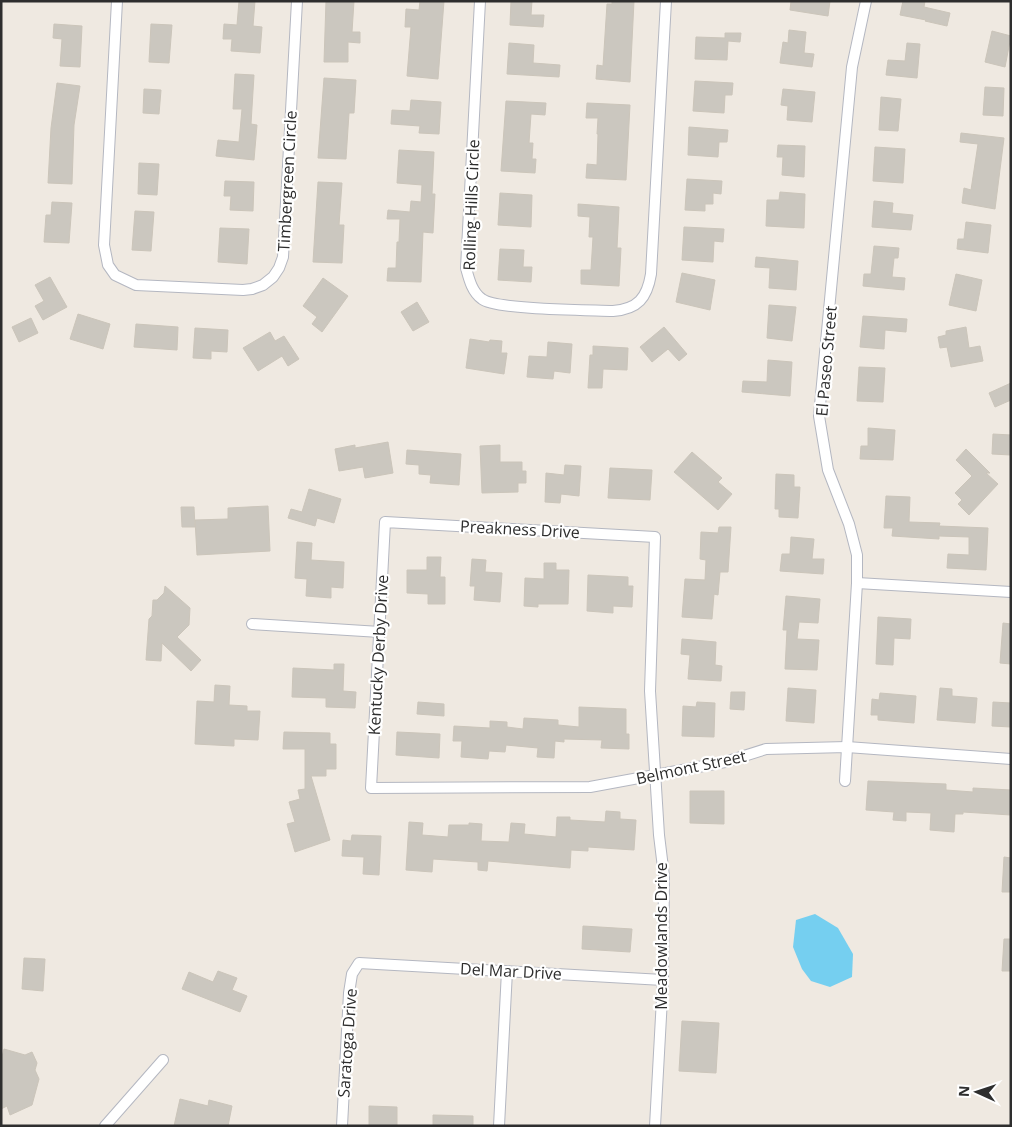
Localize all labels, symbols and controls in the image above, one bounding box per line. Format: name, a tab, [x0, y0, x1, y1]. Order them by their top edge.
street label: Timbergreen Circle	[272, 110, 302, 252]
street label: Rolling Hills Circle	[458, 139, 484, 271]
street label: El Paseo Street	[810, 305, 842, 417]
street label: Preakness Drive	[460, 515, 580, 543]
street label: Kentucky Derby Drive	[363, 574, 393, 736]
street label: Belmont Street	[634, 745, 748, 789]
street label: Meadowlands Drive	[650, 862, 672, 1010]
street label: Del Mar Drive	[460, 957, 562, 985]
street label: Saratoga Drive	[332, 988, 362, 1098]
north arrow	[952, 1067, 1002, 1117]
text: N	[954, 1085, 973, 1097]

